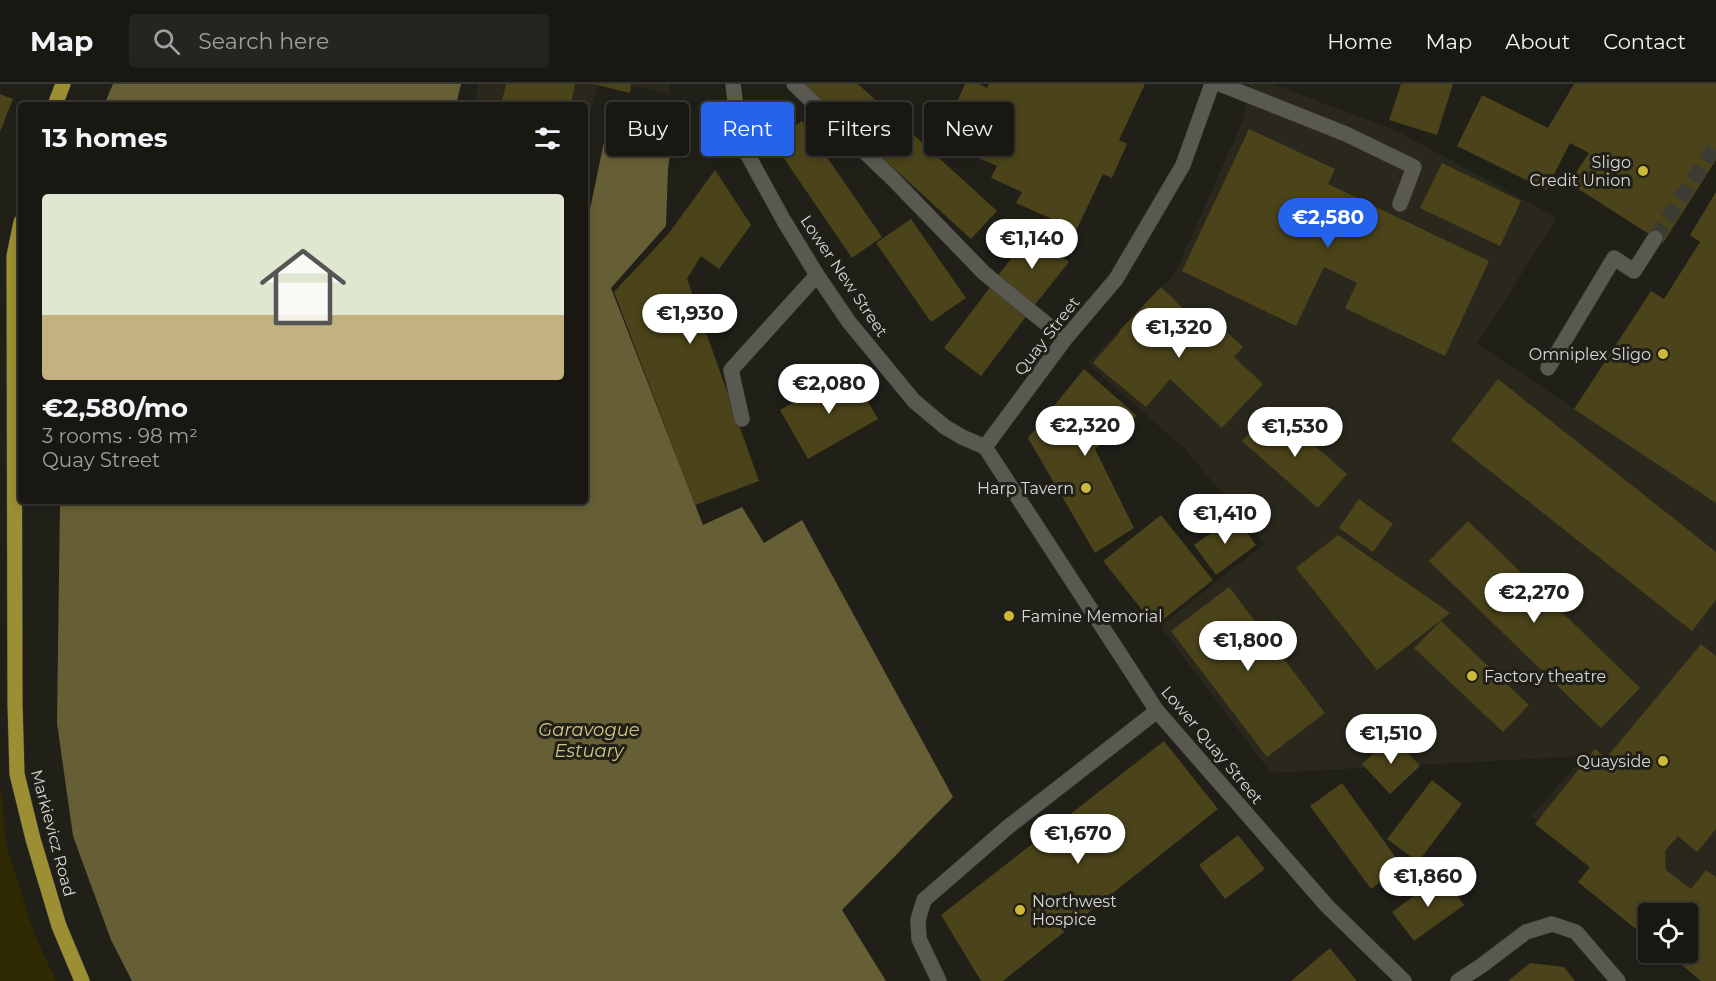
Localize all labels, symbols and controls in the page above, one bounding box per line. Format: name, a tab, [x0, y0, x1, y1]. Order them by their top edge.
search box	[129, 14, 549, 68]
text: Map	[30, 24, 93, 58]
icon: search	[150, 25, 183, 58]
text: Search here	[198, 28, 329, 55]
text: Home	[1327, 29, 1392, 54]
text: Map	[1425, 29, 1472, 54]
text: About	[1505, 29, 1570, 54]
text: Contact	[1603, 29, 1686, 54]
chip: Buy	[606, 102, 689, 156]
chip: Rent	[701, 102, 794, 156]
chip: Filters	[806, 102, 912, 156]
chip: New	[924, 102, 1014, 156]
text: 13 homes	[42, 122, 168, 154]
icon: filters	[531, 122, 564, 155]
place label: Sligo Credit Union	[1529, 153, 1631, 190]
marker: Sligo Credit Union	[1636, 164, 1650, 178]
pin: €2,580	[1279, 198, 1377, 249]
text: €2,580	[1292, 205, 1364, 229]
street label: Lower New Street	[796, 212, 892, 341]
pin: €1,140	[983, 219, 1081, 270]
text: €1,140	[1000, 226, 1064, 250]
icon: home	[249, 233, 357, 341]
street label: Quay Street	[1010, 293, 1084, 379]
pin: €1,930	[641, 294, 739, 345]
text: €1,930	[656, 301, 724, 325]
pin: €1,320	[1130, 308, 1228, 359]
text: €1,320	[1146, 315, 1212, 339]
place label: Omniplex Sligo	[1529, 345, 1651, 364]
marker: Omniplex Sligo	[1656, 347, 1670, 361]
pin: €2,080	[780, 364, 878, 415]
text: €2,080	[792, 371, 866, 395]
text: €2,580/mo	[42, 392, 188, 424]
pin: €2,320	[1036, 406, 1134, 457]
pin: €1,530	[1246, 407, 1344, 458]
text: €2,320	[1050, 413, 1120, 437]
text: €1,530	[1262, 414, 1328, 438]
text: 3 rooms · 98 m²	[42, 424, 198, 448]
text: Quay Street	[42, 448, 160, 472]
place label: Harp Tavern	[977, 479, 1074, 498]
marker: Harp Tavern	[1079, 481, 1093, 495]
pin: €1,410	[1176, 494, 1274, 545]
text: €1,410	[1193, 501, 1257, 525]
pin: €2,270	[1485, 573, 1583, 624]
text: €2,270	[1499, 580, 1569, 604]
place label: Famine Memorial	[1021, 607, 1162, 626]
marker: Famine Memorial	[1002, 609, 1016, 623]
pin: €1,800	[1199, 621, 1297, 672]
text: €1,800	[1213, 628, 1283, 652]
place label: Factory theatre	[1484, 667, 1606, 686]
marker: Factory theatre	[1465, 669, 1479, 683]
street label: Lower Quay Street	[1157, 682, 1267, 808]
pin: €1,510	[1342, 714, 1440, 765]
water label: Garavogue Estuary	[538, 719, 640, 762]
text: €1,510	[1360, 721, 1422, 745]
place label: Quayside	[1576, 752, 1651, 771]
marker: Quayside	[1656, 754, 1670, 768]
street label: Markievicz Road	[27, 768, 79, 898]
pin: €1,670	[1029, 814, 1127, 865]
text: €1,670	[1044, 821, 1112, 845]
pin: €1,860	[1379, 857, 1477, 908]
text: €1,860	[1393, 864, 1463, 888]
place label: Northwest Hospice	[1032, 892, 1117, 929]
marker: Northwest Hospice	[1013, 903, 1027, 917]
map controls	[1638, 903, 1698, 963]
button: locate	[1638, 903, 1698, 963]

